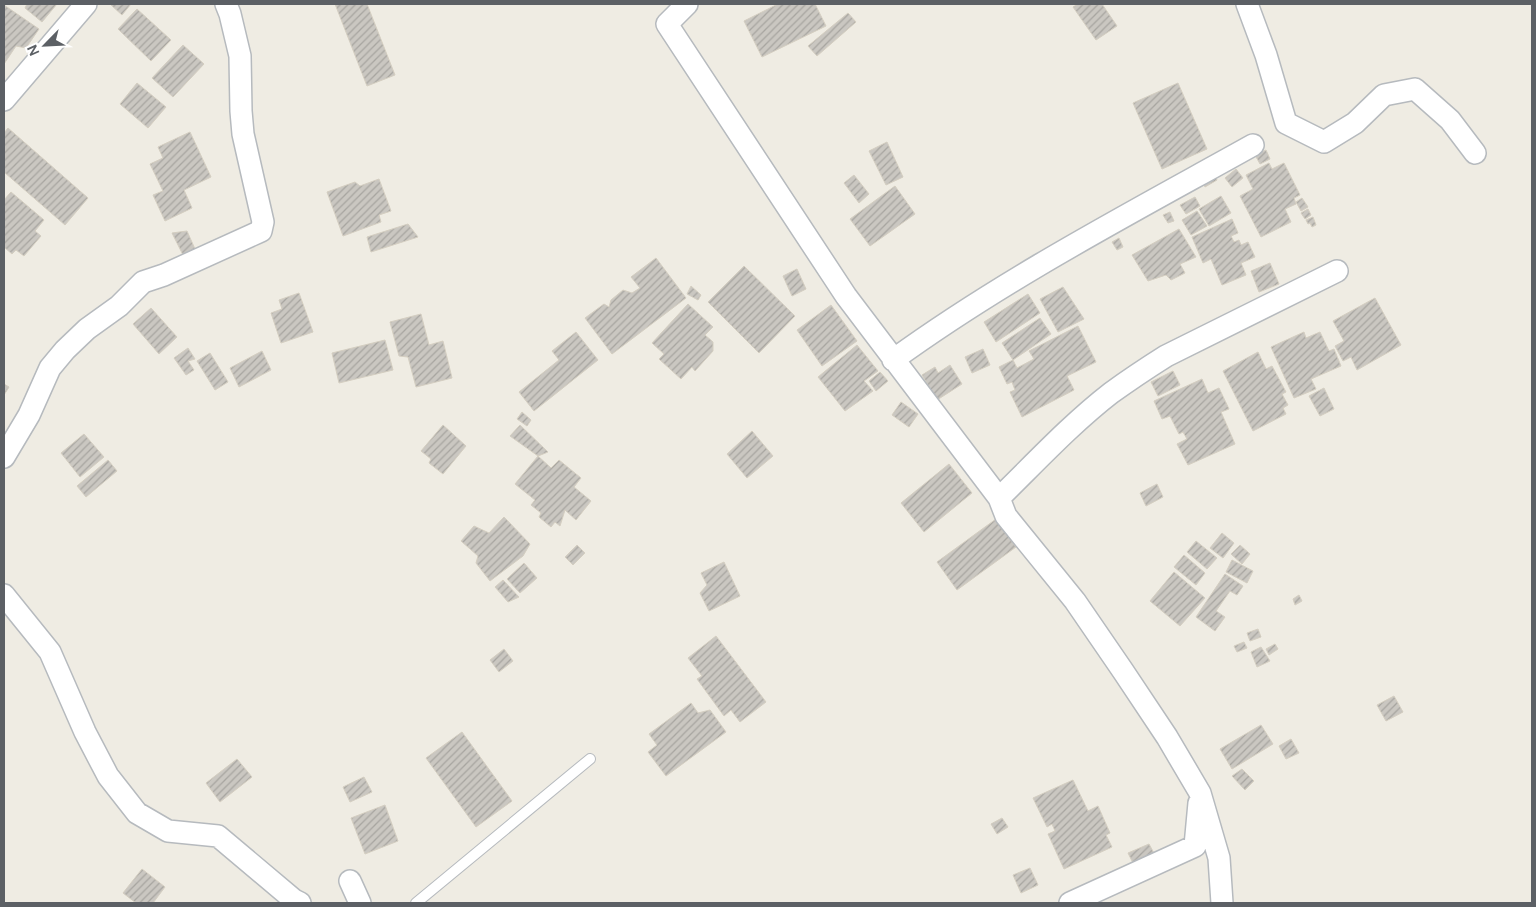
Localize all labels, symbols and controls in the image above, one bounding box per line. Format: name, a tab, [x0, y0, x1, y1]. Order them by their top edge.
north arrow	[20, 20, 70, 70]
text: N	[23, 42, 43, 59]

